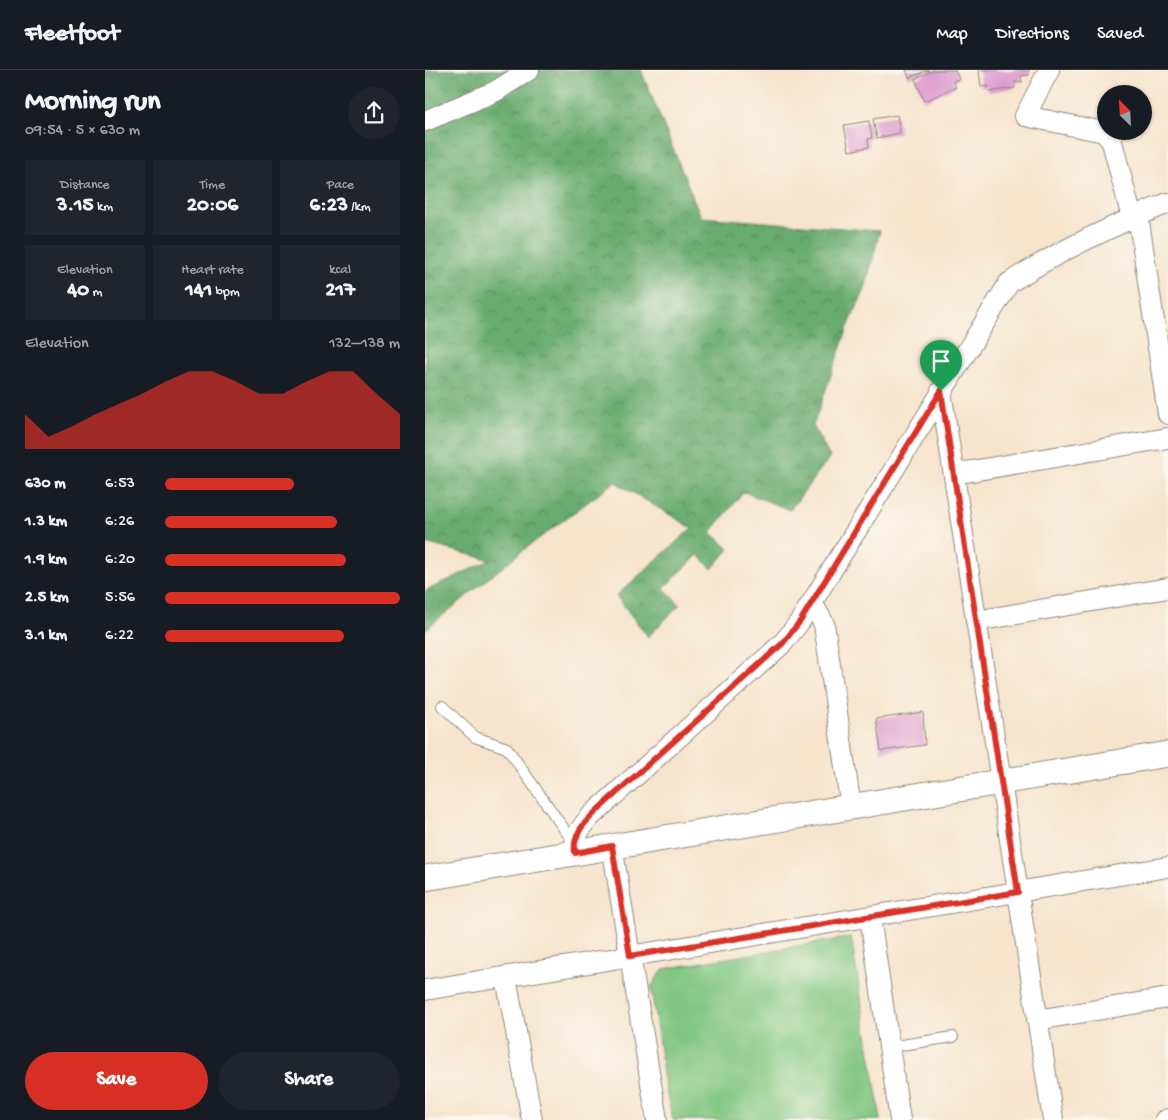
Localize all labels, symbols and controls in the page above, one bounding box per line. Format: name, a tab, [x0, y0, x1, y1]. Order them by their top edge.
text: Fleetfoot	[25, 20, 119, 49]
text: Map	[936, 24, 968, 45]
text: Directions	[996, 24, 1069, 45]
text: Saved	[1097, 24, 1143, 45]
north arrow	[1097, 85, 1153, 140]
map controls	[1097, 85, 1152, 140]
text: Morning run	[25, 86, 160, 119]
button: share	[348, 87, 400, 139]
text: 09:54 · 5 × 630 m	[25, 122, 140, 141]
text: Distance	[60, 177, 110, 194]
text: Time	[200, 177, 225, 194]
text: Pace	[326, 177, 354, 194]
text: 3.15	[57, 194, 94, 219]
text: 20:06	[187, 194, 238, 219]
text: 6:23	[310, 194, 348, 219]
text: km	[94, 199, 113, 216]
text: /km	[348, 199, 371, 216]
text: Elevation	[57, 262, 113, 279]
text: Heart rate	[181, 262, 244, 279]
text: kcal	[329, 262, 351, 279]
text: 40	[67, 279, 89, 304]
text: 141	[185, 279, 212, 304]
text: 217	[325, 279, 355, 304]
text: m	[89, 284, 102, 301]
text: bpm	[212, 284, 240, 301]
text: Elevation	[25, 335, 89, 354]
text: 132–138 m	[329, 335, 400, 354]
pin	[920, 340, 962, 391]
icon: arrive	[927, 347, 955, 375]
text: 630 m	[25, 475, 66, 494]
text: 6:53	[105, 475, 135, 494]
text: 1.3 km	[25, 513, 67, 532]
text: 6:26	[105, 513, 134, 532]
text: 1.9 km	[25, 551, 67, 570]
text: 6:20	[105, 551, 135, 570]
text: 2.5 km	[25, 589, 69, 608]
text: 5:56	[105, 589, 135, 608]
text: 3.1 km	[25, 627, 67, 646]
text: 6:22	[105, 627, 134, 646]
button: Save	[25, 1052, 208, 1110]
button: Share	[218, 1052, 400, 1110]

